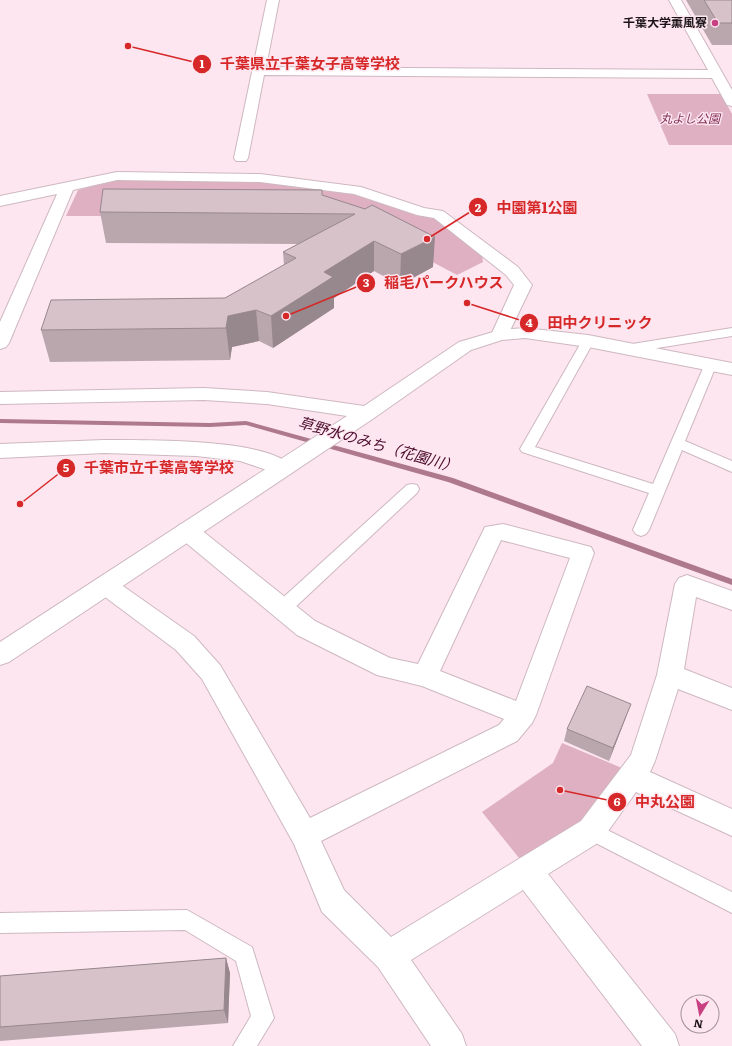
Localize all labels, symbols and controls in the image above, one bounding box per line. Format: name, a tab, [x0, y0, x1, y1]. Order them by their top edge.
place label: 千葉大学薫風寮	[623, 13, 707, 31]
marker: 千葉大学薫風寮	[710, 18, 720, 28]
callout: 千葉県立千葉女子高等学校	[192, 50, 408, 77]
text: 千葉県立千葉女子高等学校	[220, 51, 400, 74]
text: 1	[200, 54, 205, 72]
park label: 丸よし公園	[660, 109, 722, 127]
callout: 中園第1公園	[468, 194, 585, 221]
text: 中園第1公園	[496, 195, 578, 218]
text: 2	[475, 198, 482, 216]
callout: 稲毛パークハウス	[356, 269, 512, 296]
text: 稲毛パークハウス	[384, 270, 504, 293]
text: 3	[363, 273, 370, 291]
callout: 田中クリニック	[519, 309, 660, 336]
text: 田中クリニック	[547, 310, 653, 333]
text: 4	[525, 313, 533, 331]
water label: 草野水のみち（花園川）	[296, 410, 461, 477]
callout: 千葉市立千葉高等学校	[56, 454, 242, 481]
text: 千葉市立千葉高等学校	[84, 455, 234, 478]
text: 5	[63, 458, 70, 476]
callout: 中丸公園	[607, 788, 703, 815]
text: 中丸公園	[635, 789, 695, 812]
text: 6	[613, 792, 621, 810]
north arrow	[680, 994, 720, 1034]
text: N	[692, 1016, 704, 1034]

